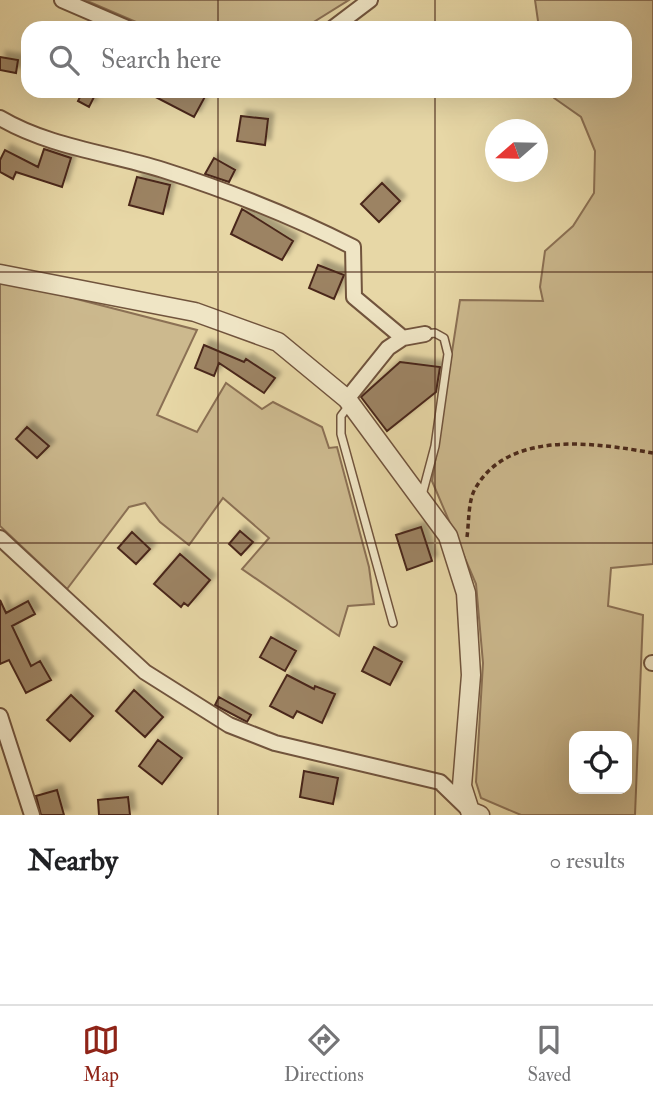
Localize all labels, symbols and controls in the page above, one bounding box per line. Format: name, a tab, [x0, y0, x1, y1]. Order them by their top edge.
search box	[21, 21, 632, 98]
icon: search	[45, 41, 83, 79]
text: Search here	[101, 44, 221, 76]
north arrow	[485, 119, 548, 182]
map controls	[569, 731, 632, 794]
button: locate	[569, 731, 632, 794]
text: Nearby	[28, 842, 118, 879]
text: 0 results	[549, 846, 625, 875]
tab: Map	[82, 1021, 120, 1087]
tab: Directions	[284, 1021, 364, 1087]
tab: Saved	[528, 1021, 571, 1087]

